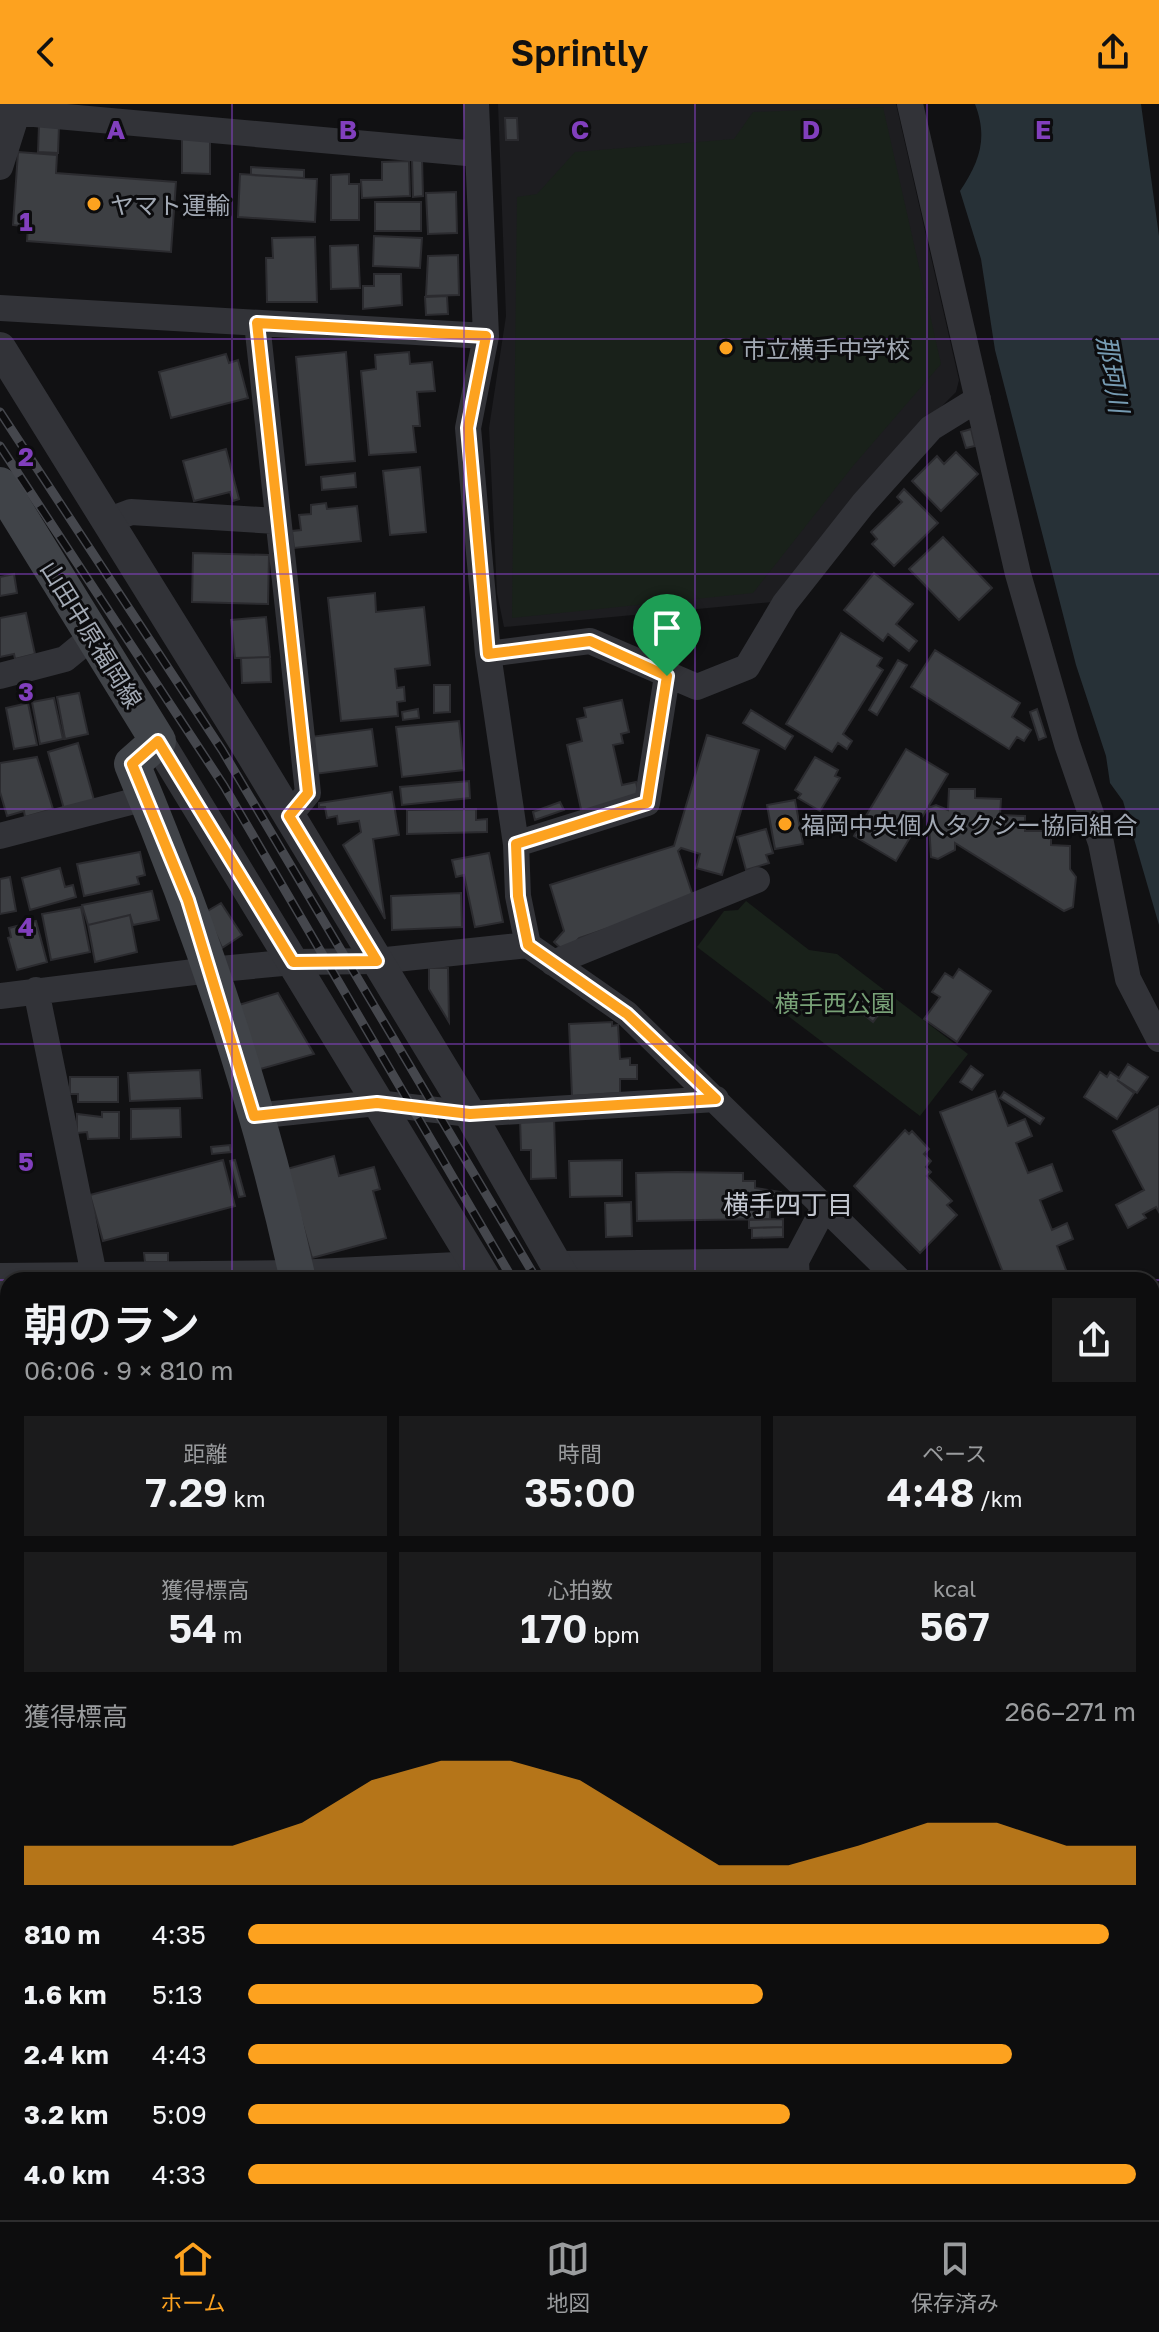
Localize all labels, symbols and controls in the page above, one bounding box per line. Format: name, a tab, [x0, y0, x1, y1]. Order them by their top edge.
icon: back	[24, 30, 68, 74]
icon: share	[1091, 30, 1135, 74]
text: Sprintly	[511, 31, 648, 74]
text: A	[107, 114, 126, 145]
text: B	[339, 114, 357, 145]
text: C	[571, 114, 589, 145]
text: D	[802, 114, 820, 145]
text: E	[1035, 114, 1051, 145]
place label: ヤマト運輸	[110, 190, 230, 219]
marker: ヤマト運輸	[85, 195, 103, 213]
text: 1	[19, 206, 33, 237]
water label: 那珂川	[1091, 333, 1136, 418]
place label: 市立横手中学校	[742, 334, 910, 363]
marker: 市立横手中学校	[717, 339, 735, 357]
text: 2	[18, 441, 34, 472]
street label: 山田中原福岡線	[35, 555, 149, 713]
pin	[633, 594, 701, 676]
icon: arrive	[645, 606, 689, 650]
text: 3	[18, 676, 34, 707]
place label: 福岡中央個人タクシー協同組合	[801, 810, 1137, 839]
marker: 福岡中央個人タクシー協同組合	[776, 815, 794, 833]
text: 4	[18, 911, 34, 942]
park label: 横手西公園	[775, 988, 895, 1017]
text: 5	[18, 1146, 34, 1177]
district label: 横手四丁目	[723, 1189, 853, 1220]
text: 朝のラン	[24, 1298, 200, 1351]
button: share	[1052, 1298, 1136, 1382]
text: 06:06 · 9 × 810 m	[24, 1355, 233, 1386]
text: 距離	[183, 1440, 227, 1467]
text: 時間	[558, 1440, 602, 1467]
text: ペース	[922, 1440, 987, 1467]
text: 7.29	[145, 1468, 228, 1516]
text: 35:00	[524, 1468, 636, 1516]
text: 4:48	[887, 1468, 975, 1516]
text: km	[228, 1485, 265, 1512]
text: /km	[975, 1485, 1023, 1512]
text: kcal	[933, 1575, 976, 1602]
text: 獲得標高	[161, 1576, 249, 1603]
text: 心拍数	[547, 1576, 613, 1603]
text: 567	[919, 1602, 990, 1650]
text: 54	[168, 1604, 217, 1652]
text: 170	[520, 1604, 588, 1652]
text: m	[217, 1621, 242, 1648]
text: bpm	[588, 1621, 640, 1648]
text: 266–271 m	[1005, 1696, 1136, 1727]
text: 獲得標高	[24, 1701, 128, 1732]
text: 810 m	[24, 1919, 100, 1950]
text: 4:35	[152, 1919, 206, 1950]
text: 1.6 km	[24, 1979, 107, 2010]
text: 5:13	[152, 1979, 203, 2010]
text: 2.4 km	[24, 2039, 109, 2070]
text: 4:43	[152, 2039, 207, 2070]
text: 3.2 km	[24, 2099, 108, 2130]
text: 5:09	[152, 2099, 207, 2130]
text: 4.0 km	[24, 2159, 110, 2190]
text: 4:33	[152, 2159, 206, 2190]
tab: ホーム	[160, 2237, 226, 2317]
tab: 地図	[546, 2237, 590, 2317]
tab: 保存済み	[911, 2237, 999, 2317]

